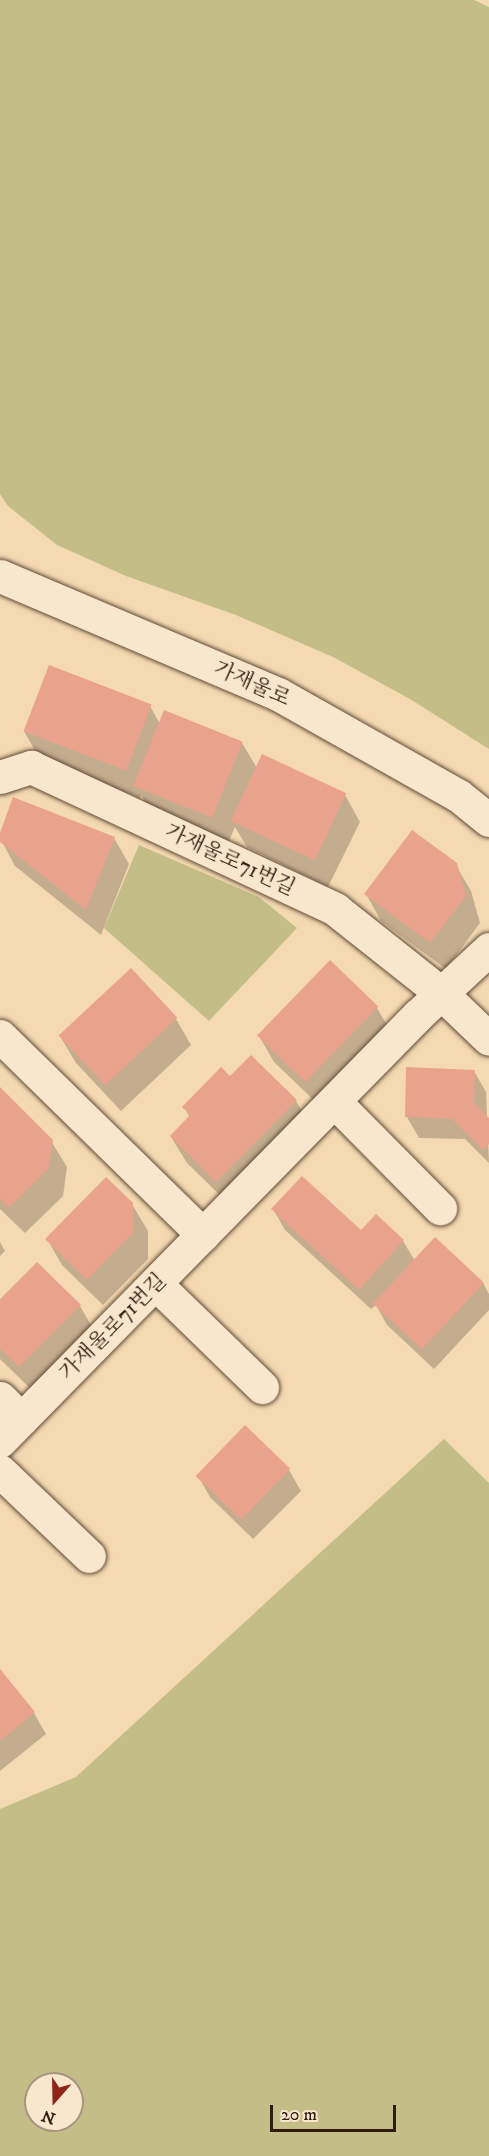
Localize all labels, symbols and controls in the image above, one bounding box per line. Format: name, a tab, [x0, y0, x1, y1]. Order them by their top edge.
street label: 가재울로	[210, 656, 294, 712]
street label: 가재울로71번길	[161, 819, 299, 901]
street label: 가재울로71번길	[54, 1268, 172, 1386]
north arrow	[24, 2072, 84, 2132]
scale bar	[273, 2093, 399, 2131]
text: 20 m	[281, 2104, 317, 2126]
text: N	[39, 2105, 58, 2129]

